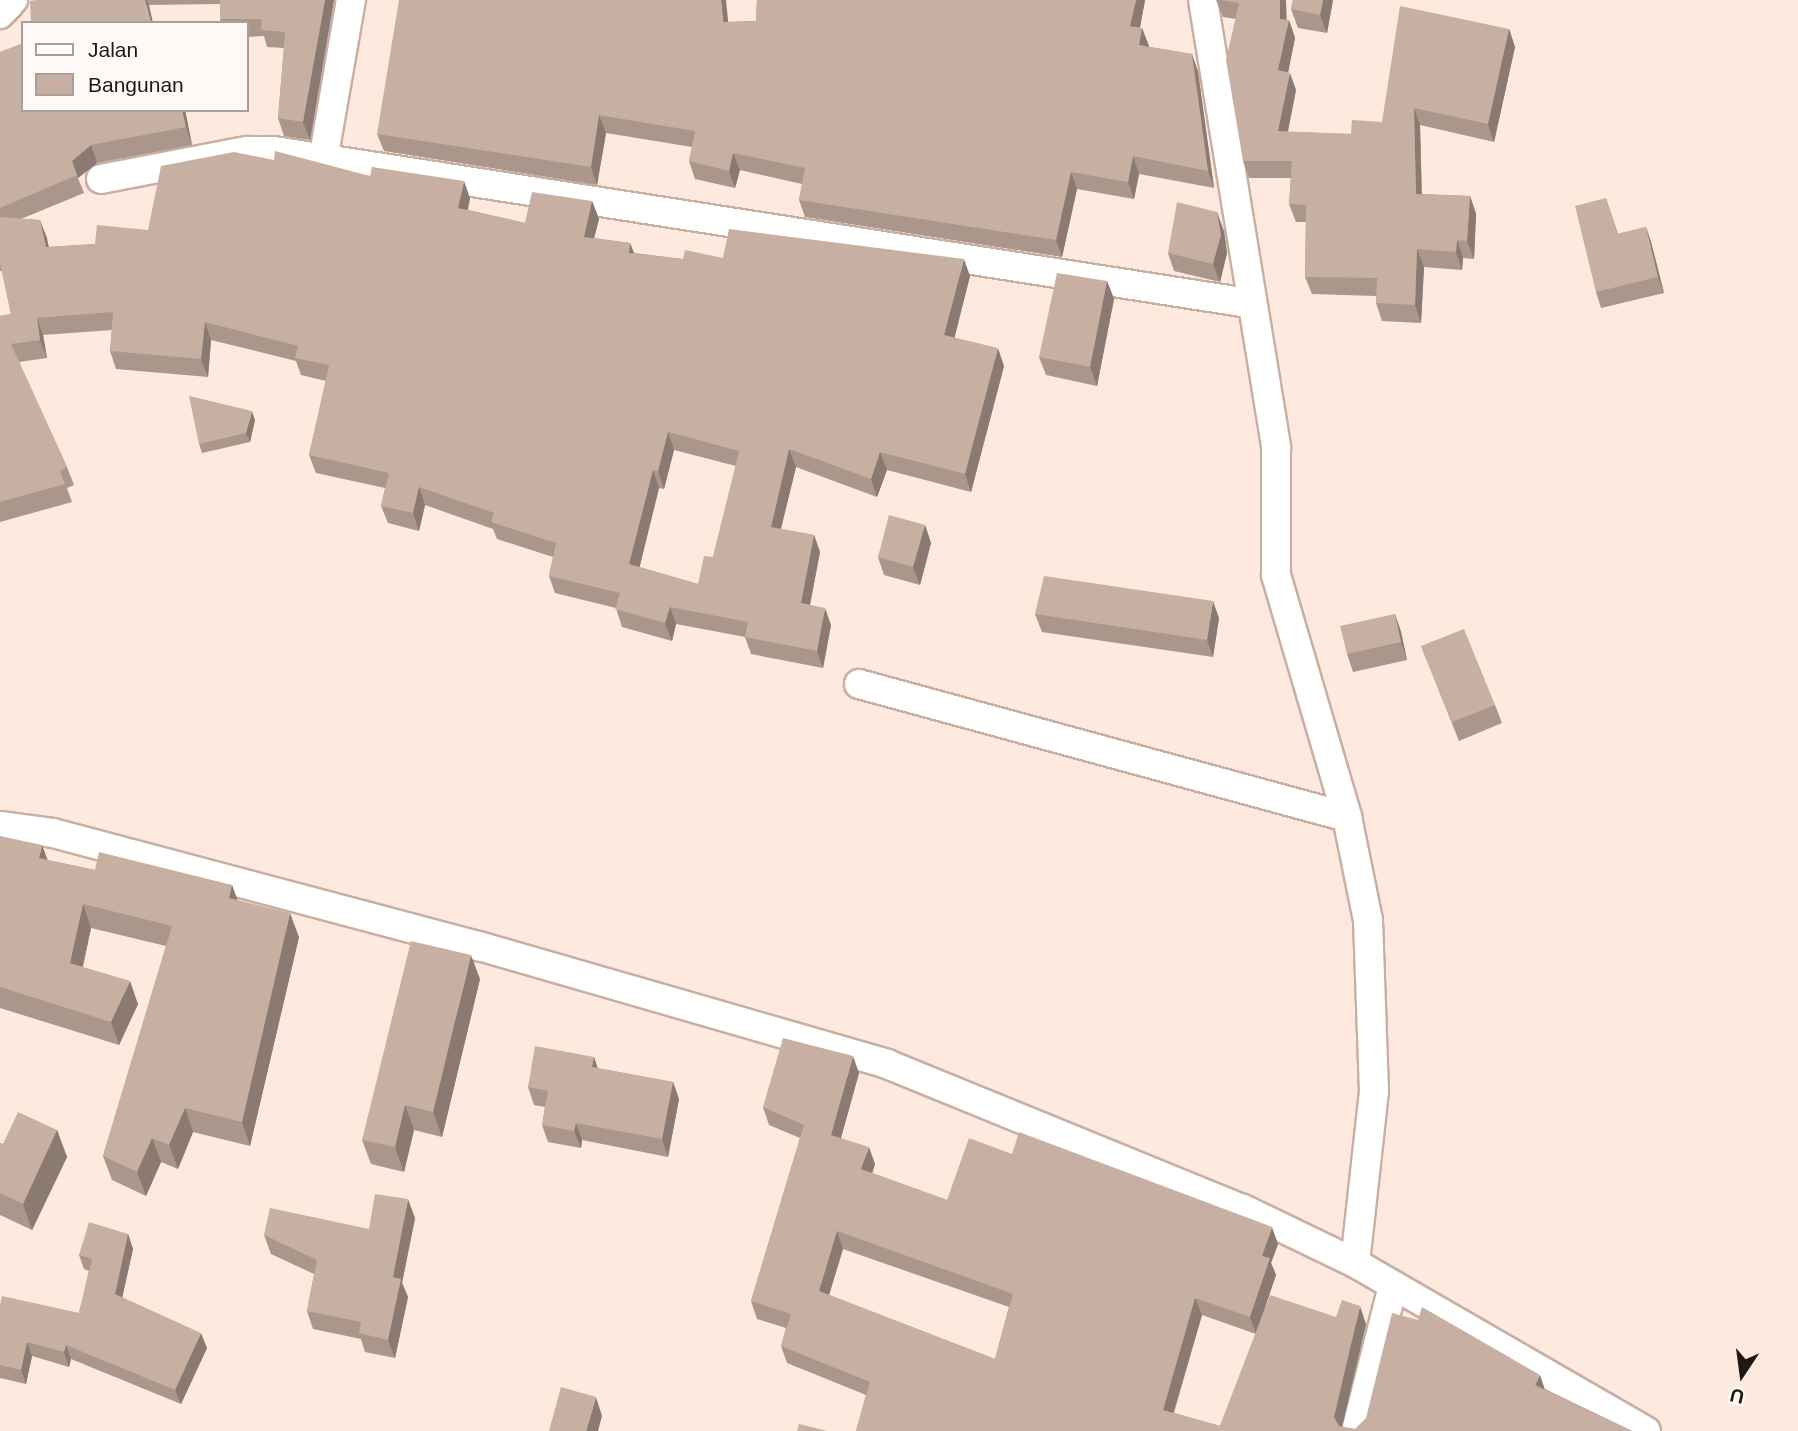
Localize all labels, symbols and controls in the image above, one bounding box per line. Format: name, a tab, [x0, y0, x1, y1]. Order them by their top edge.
legend	[21, 21, 248, 112]
text: Jalan	[88, 38, 138, 61]
text: Bangunan	[88, 73, 184, 96]
north arrow	[1707, 1340, 1777, 1410]
text: U	[1728, 1384, 1746, 1408]

